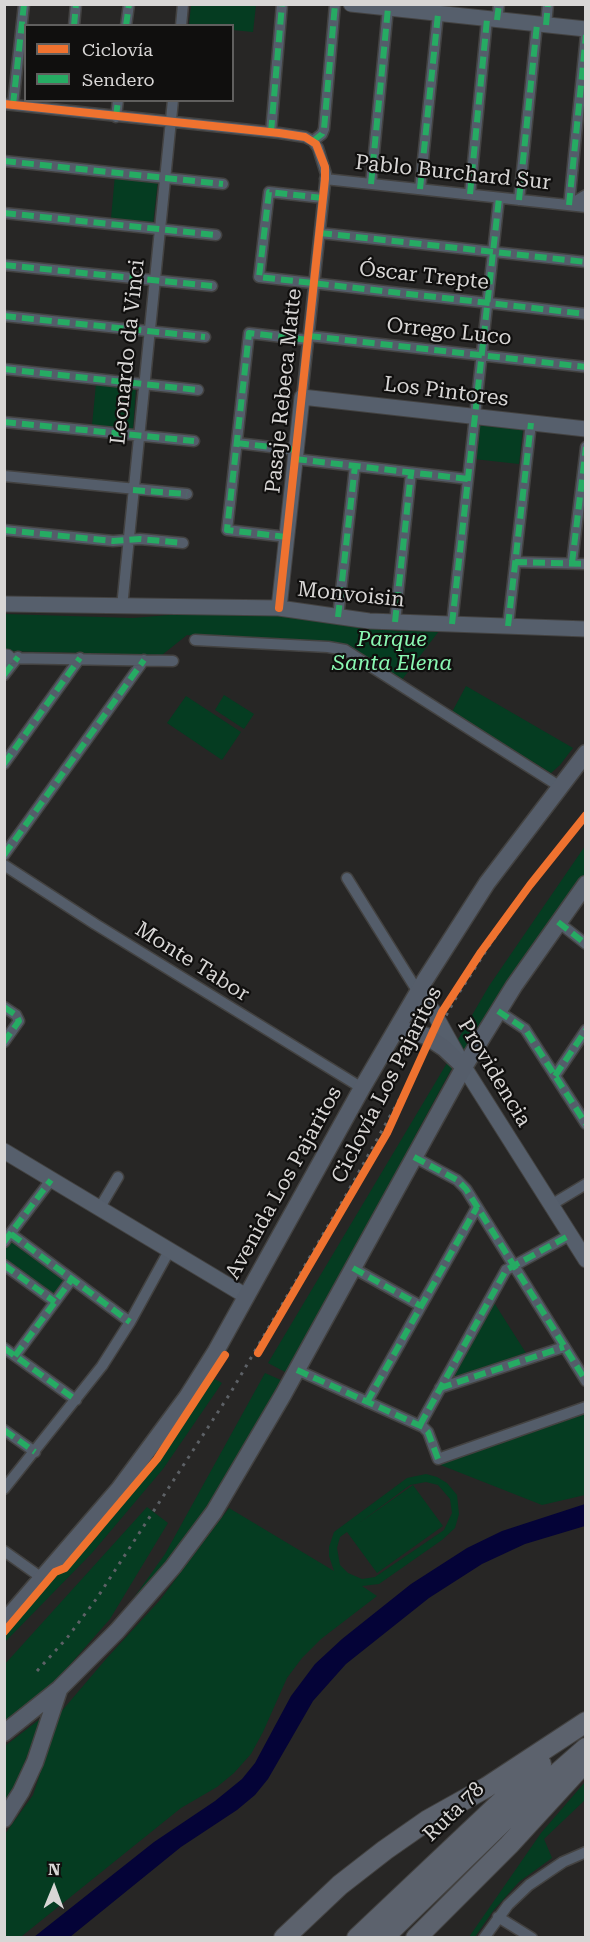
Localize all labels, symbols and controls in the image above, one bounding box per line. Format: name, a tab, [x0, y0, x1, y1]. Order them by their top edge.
legend	[24, 24, 234, 102]
text: Ciclovía	[82, 39, 153, 60]
text: Sendero	[82, 69, 155, 90]
street label: Pablo Burchard Sur	[354, 150, 552, 196]
street label: Óscar Trepte	[358, 257, 490, 295]
street label: Leonardo da Vinci	[106, 258, 150, 446]
street label: Pasaje Rebeca Matte	[261, 287, 307, 495]
street label: Orrego Luco	[385, 313, 513, 351]
street label: Los Pintores	[382, 372, 510, 412]
street label: Monvoisin	[296, 577, 406, 613]
park label: Parque Santa Elena	[332, 627, 452, 677]
street label: Monte Tabor	[130, 917, 254, 1007]
street label: Ciclovía Los Pajaritos	[326, 983, 448, 1187]
street label: Providencia	[452, 1014, 536, 1132]
street label: Avenida Los Pajaritos	[220, 1082, 348, 1284]
street label: Ruta 78	[418, 1777, 490, 1847]
north arrow	[24, 1858, 84, 1918]
text: N	[48, 1860, 61, 1879]

